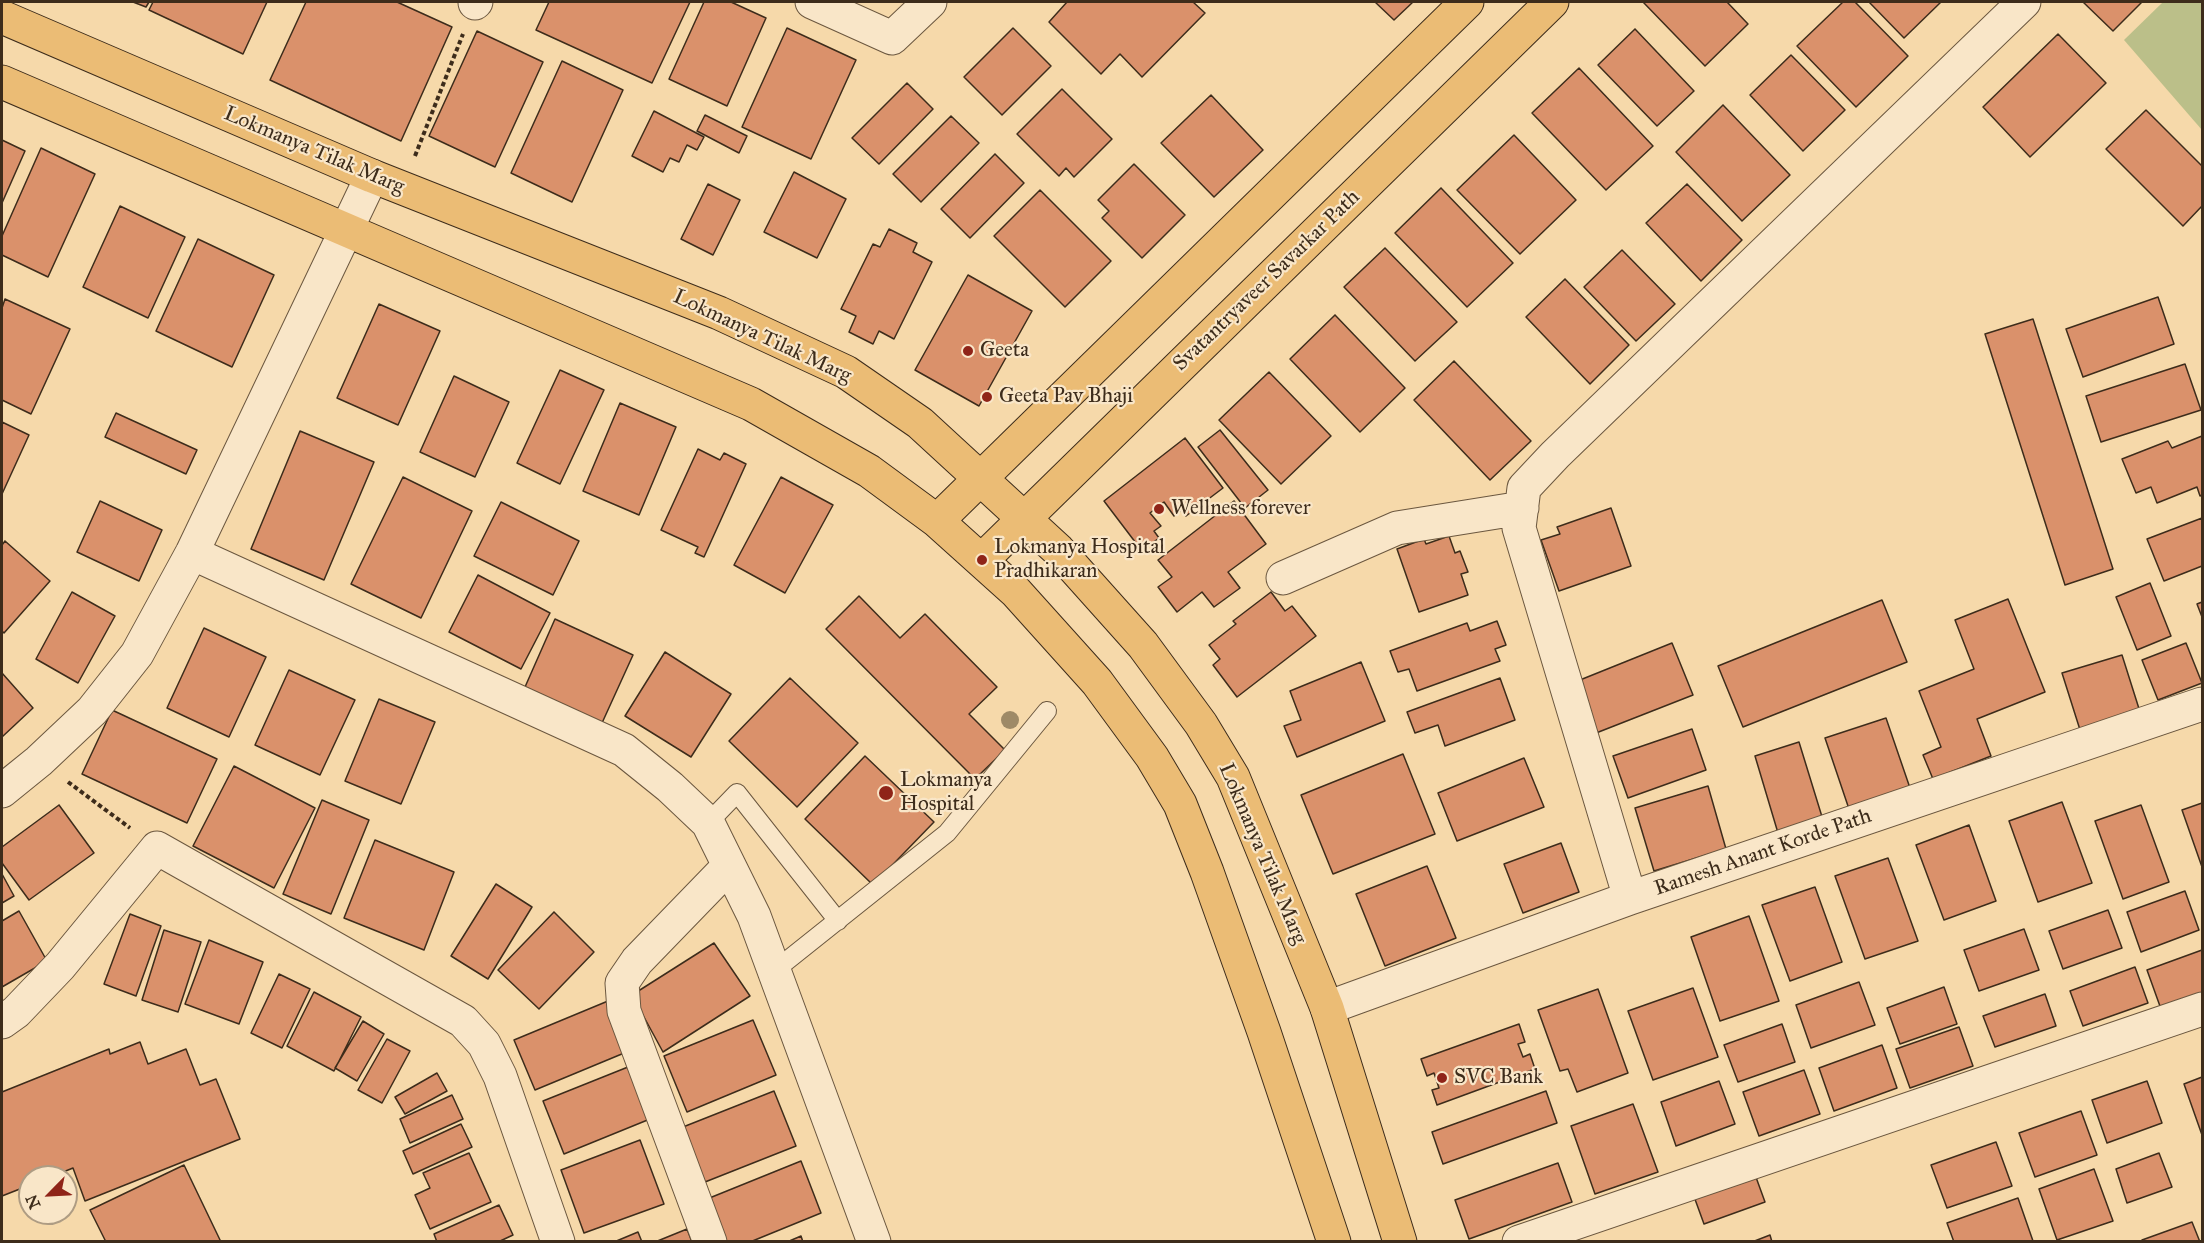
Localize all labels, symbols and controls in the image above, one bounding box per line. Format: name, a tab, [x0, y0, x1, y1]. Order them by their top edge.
street label: Lokmanya Tilak Marg	[220, 102, 408, 200]
street label: Svatantryaveer Savarkar Path	[1168, 185, 1366, 377]
street label: Lokmanya Tilak Marg	[669, 285, 855, 389]
place label: Geeta	[980, 338, 1029, 364]
marker: Geeta	[961, 344, 975, 358]
place label: Geeta Pav Bhaji	[999, 384, 1133, 410]
marker: Geeta Pav Bhaji	[980, 390, 994, 404]
place label: Wellness forever	[1171, 496, 1311, 522]
marker: Wellness forever	[1152, 502, 1166, 516]
place label: Lokmanya Hospital Pradhikaran	[994, 535, 1165, 585]
marker: Lokmanya Hospital Pradhikaran	[975, 553, 989, 567]
street label: Lokmanya Tilak Marg	[1213, 760, 1311, 948]
place label: Lokmanya Hospital	[900, 768, 992, 818]
marker: Lokmanya Hospital	[877, 784, 895, 802]
street label: Ramesh Anant Korde Path	[1651, 804, 1875, 902]
place label: SVC Bank	[1454, 1065, 1543, 1091]
marker: SVC Bank	[1435, 1071, 1449, 1085]
north arrow	[18, 1165, 78, 1225]
text: N	[21, 1192, 44, 1212]

